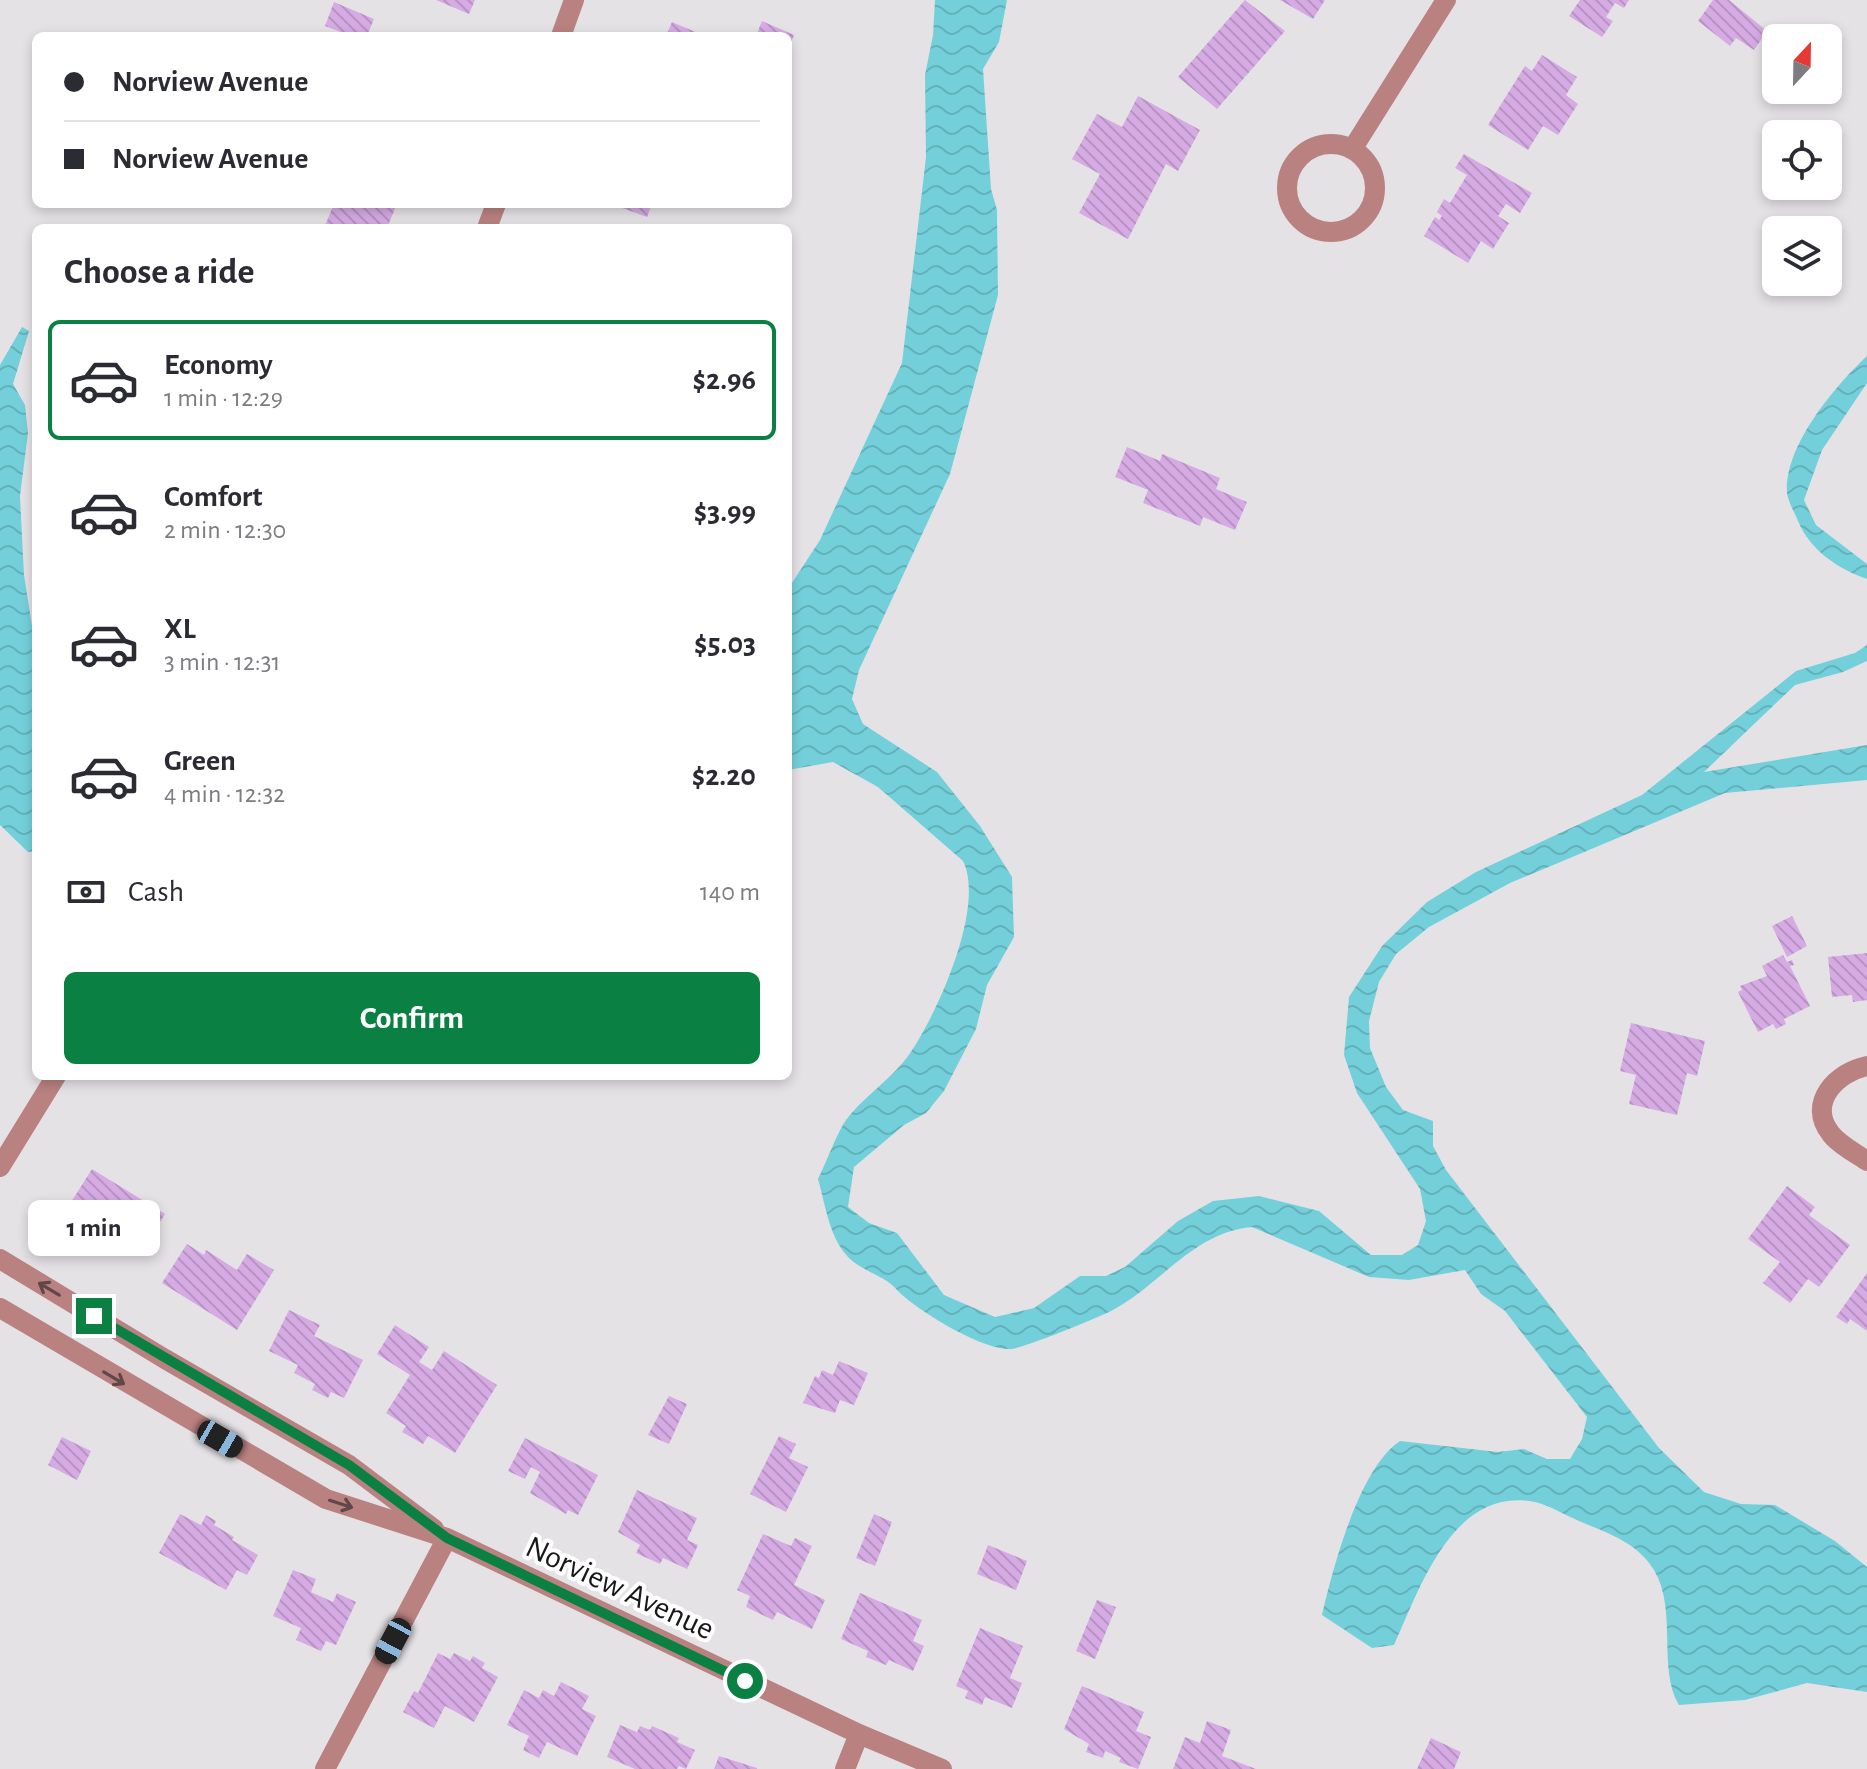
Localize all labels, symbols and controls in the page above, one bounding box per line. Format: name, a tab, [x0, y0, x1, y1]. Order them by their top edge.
north arrow	[1762, 24, 1842, 104]
map controls	[1762, 24, 1842, 296]
text: Norview Avenue	[112, 67, 308, 97]
button: locate	[1762, 120, 1842, 200]
text: Norview Avenue	[112, 144, 308, 174]
button: layers	[1762, 216, 1842, 296]
text: Choose a ride	[64, 254, 254, 290]
icon: car	[68, 344, 140, 416]
text: Economy	[164, 350, 273, 380]
text: $2.96	[693, 365, 756, 395]
text: 1 min · 12:29	[164, 385, 283, 411]
icon: car	[68, 476, 140, 548]
text: Comfort	[164, 482, 263, 512]
text: $3.99	[694, 497, 756, 527]
text: 2 min · 12:30	[164, 517, 286, 543]
icon: car	[68, 608, 140, 680]
text: XL	[164, 614, 196, 644]
text: $5.03	[694, 629, 756, 659]
text: 3 min · 12:31	[164, 649, 280, 675]
icon: car	[68, 740, 140, 812]
text: Green	[164, 746, 236, 776]
text: $2.20	[692, 761, 756, 791]
text: 4 min · 12:32	[164, 781, 285, 807]
icon: cash	[64, 870, 108, 914]
text: Cash	[128, 877, 184, 907]
text: 140 m	[700, 879, 760, 905]
button: Confirm	[64, 972, 760, 1064]
callout: 1 min	[28, 1200, 160, 1256]
text: 1 min	[67, 1215, 121, 1241]
one-way arrow	[38, 1281, 61, 1297]
route end	[76, 1298, 112, 1334]
one-way arrow	[103, 1369, 125, 1386]
car	[193, 1417, 247, 1461]
one-way arrow	[328, 1497, 354, 1512]
street label: Norview Avenue	[521, 1530, 719, 1646]
car	[371, 1614, 415, 1668]
route start	[727, 1663, 763, 1699]

